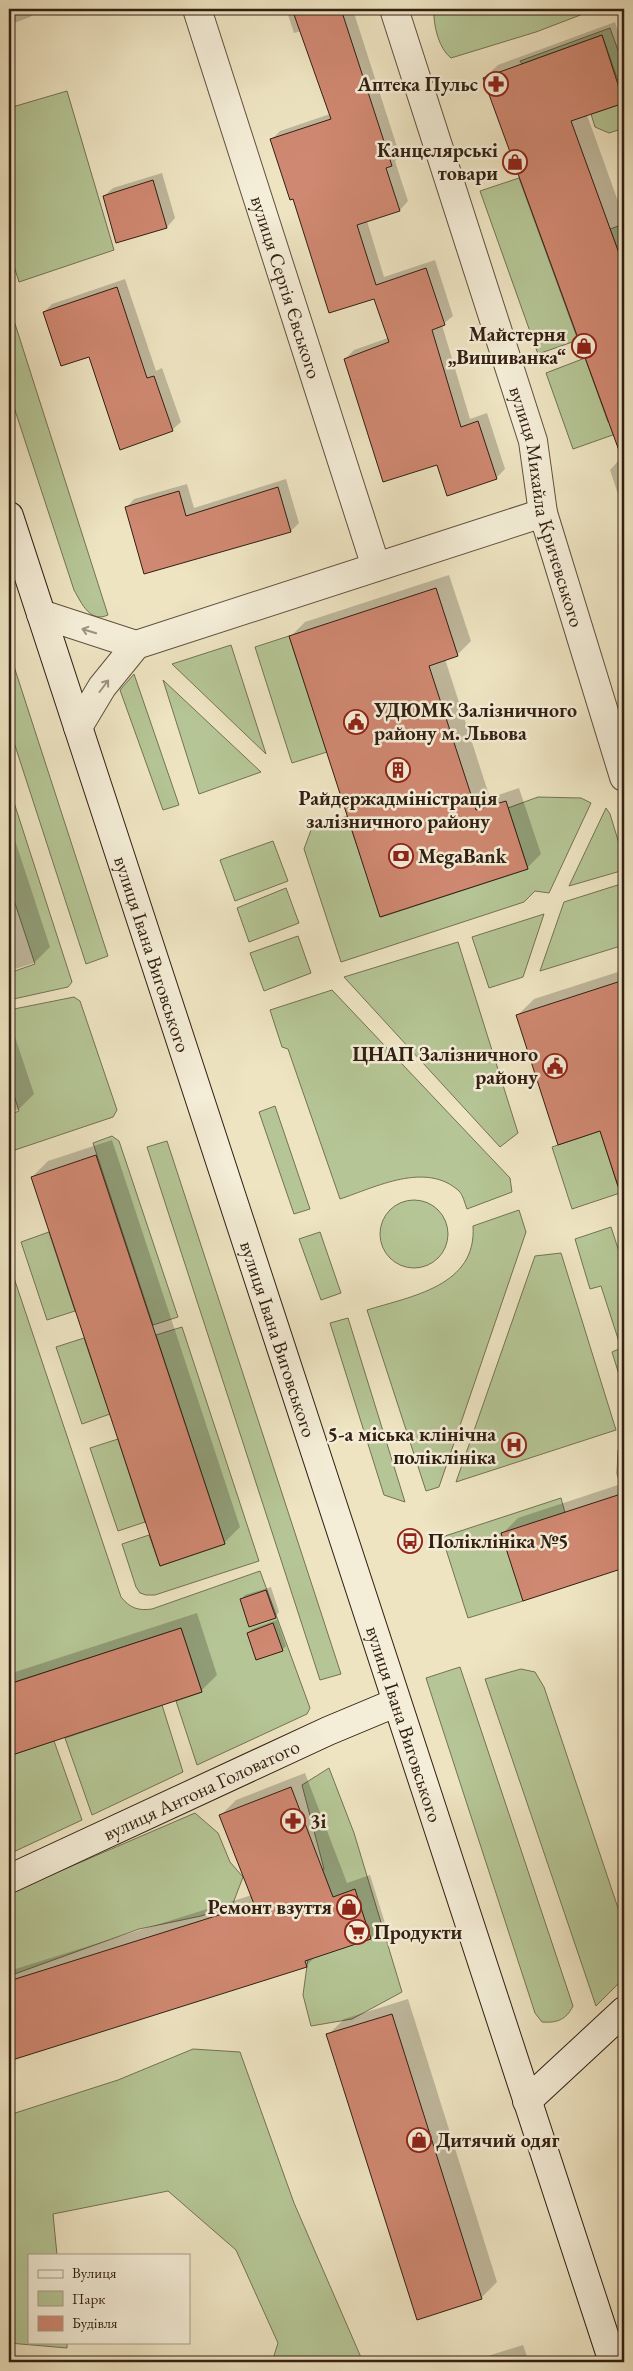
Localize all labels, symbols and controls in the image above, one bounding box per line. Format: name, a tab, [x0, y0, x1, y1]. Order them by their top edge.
place label: Аптека Пульс	[357, 71, 478, 97]
pharmacy icon: Аптека Пульс	[483, 71, 509, 97]
place label: Канцелярські товари	[377, 137, 498, 186]
shop icon: Канцелярські товари	[502, 149, 528, 175]
street label: вулиця Сергія Євського	[245, 192, 328, 382]
place label: Майстерня „Вишиванка“	[447, 321, 566, 370]
shop icon: Майстерня „Вишиванка“	[571, 333, 597, 359]
street label: вулиця Михайла Кричевського	[503, 383, 590, 630]
one-way arrow	[82, 626, 98, 636]
one-way arrow	[99, 679, 109, 693]
place label: УДЮМК Залізничного району м. Львова	[373, 697, 577, 746]
public building icon: УДЮМК Залізничного району м. Львова	[343, 709, 369, 735]
building icon: Райдержадміністрація залізничного району	[385, 757, 411, 783]
place label: Райдержадміністрація залізничного району	[299, 785, 498, 834]
bank icon: MegaBank	[388, 843, 414, 869]
place label: MegaBank	[418, 843, 508, 869]
street label: вулиця Івана Виговського	[108, 853, 197, 1056]
place label: ЦНАП Залізничного району	[352, 1041, 538, 1090]
public building icon: ЦНАП Залізничного району	[542, 1053, 568, 1079]
street label: вулиця Івана Виговського	[234, 1238, 323, 1441]
place label: 5-а міська клінічна поліклініка	[328, 1421, 496, 1470]
hospital icon: 5-а міська клінічна поліклініка	[501, 1432, 527, 1458]
bus stop icon: Поліклініка №5	[397, 1528, 423, 1554]
place label: Поліклініка №5	[428, 1528, 569, 1554]
street label: вулиця Івана Виговського	[360, 1622, 449, 1826]
street label: вулиця Антона Головатого	[99, 1733, 304, 1847]
pharmacy icon: 3і	[280, 1808, 306, 1834]
place label: 3і	[310, 1808, 327, 1834]
place label: Ремонт взуття	[208, 1894, 332, 1920]
shop icon: Ремонт взуття	[336, 1894, 362, 1920]
supermarket icon: Продукти	[344, 1919, 370, 1945]
place label: Продукти	[374, 1919, 463, 1945]
shop icon: Дитячий одяг	[406, 2127, 432, 2153]
place label: Дитячий одяг	[436, 2127, 559, 2153]
legend	[28, 2254, 190, 2344]
text: Вулиця	[72, 2263, 117, 2282]
text: Парк	[72, 2289, 105, 2308]
text: Будівля	[72, 2313, 118, 2332]

